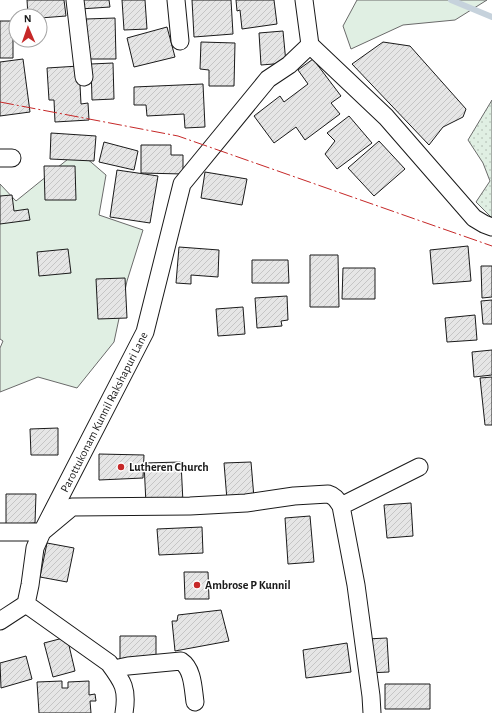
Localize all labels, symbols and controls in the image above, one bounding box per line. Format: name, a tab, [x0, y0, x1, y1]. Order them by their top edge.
north arrow	[8, 8, 48, 48]
text: N	[24, 13, 32, 24]
street label: Parottukonam Kunnil Rakshapuri Lane	[58, 330, 150, 494]
place label: Lutheren Church	[129, 461, 209, 473]
marker: Lutheren Church	[116, 462, 126, 472]
place label: Ambrose P Kunnil	[205, 579, 291, 591]
marker: Ambrose P Kunnil	[192, 580, 202, 590]

